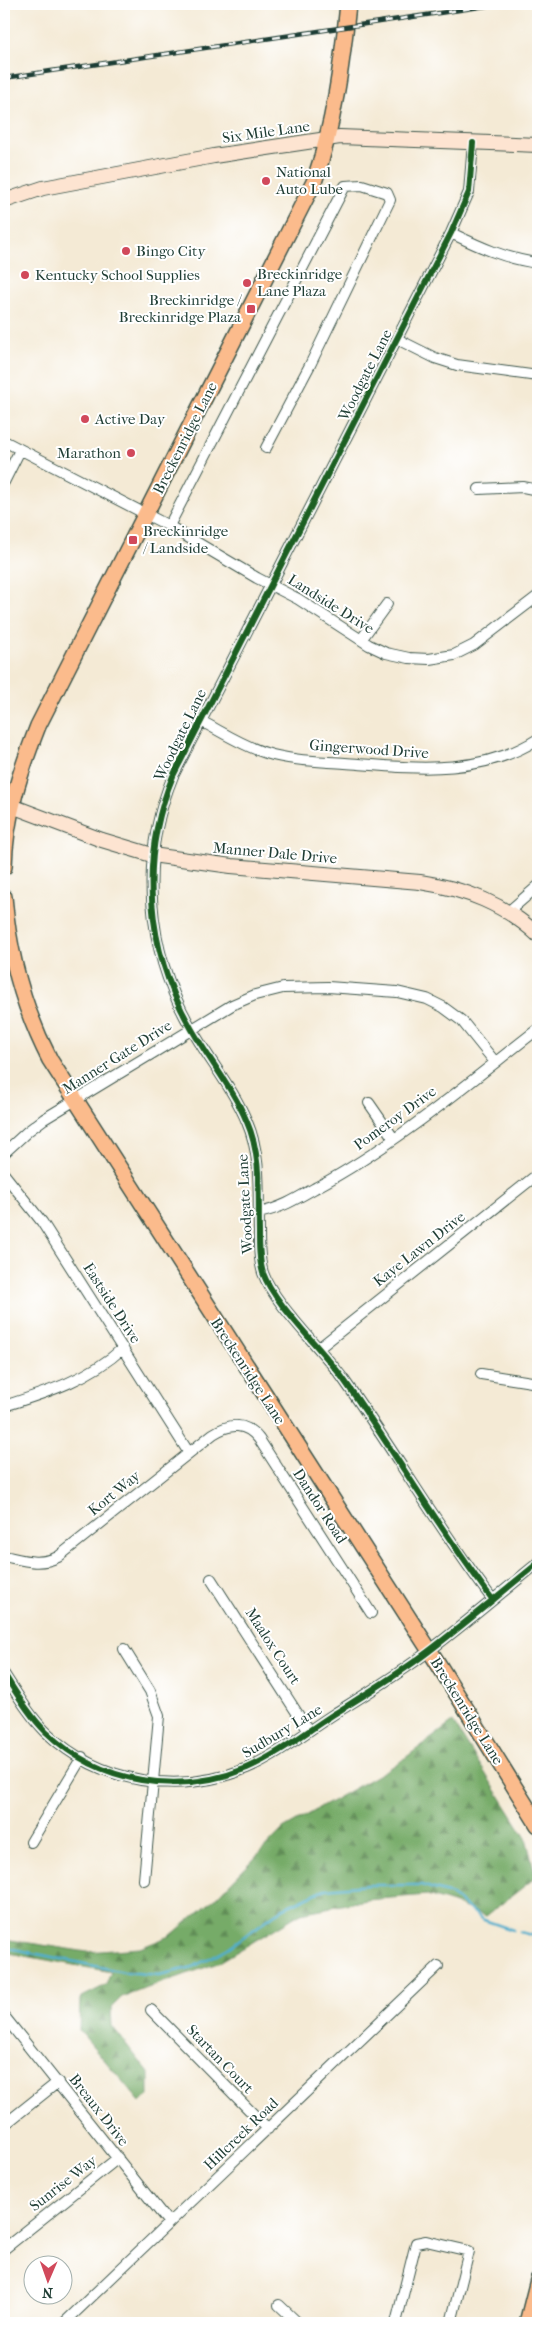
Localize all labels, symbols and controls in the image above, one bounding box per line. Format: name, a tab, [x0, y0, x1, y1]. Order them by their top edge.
street label: Six Mile Lane	[221, 117, 311, 147]
place label: National Auto Lube	[275, 163, 343, 198]
marker: National Auto Lube	[260, 175, 272, 187]
place label: Bingo City	[136, 242, 206, 260]
marker: Bingo City	[120, 245, 132, 257]
place label: Breckinridge Lane Plaza	[257, 265, 343, 300]
place label: Kentucky School Supplies	[35, 266, 200, 284]
marker: Kentucky School Supplies	[19, 269, 31, 281]
marker: Breckinridge Lane Plaza	[241, 277, 253, 289]
place label: Breckinridge / Breckinridge Plaza	[119, 291, 242, 326]
marker: Breckinridge / Breckinridge Plaza	[245, 303, 257, 315]
street label: Woodgate Lane	[334, 326, 396, 425]
street label: Breckenridge Lane	[149, 378, 221, 497]
place label: Active Day	[94, 410, 166, 428]
marker: Active Day	[79, 413, 91, 425]
place label: Marathon	[57, 444, 121, 462]
marker: Marathon	[125, 447, 137, 459]
place label: Breckinridge / Landside	[142, 522, 229, 557]
marker: Breckinridge / Landside	[127, 534, 139, 546]
street label: Landside Drive	[285, 570, 378, 638]
street label: Woodgate Lane	[150, 686, 210, 785]
street label: Gingerwood Drive	[309, 736, 430, 762]
street label: Manner Dale Drive	[212, 839, 338, 867]
street label: Manner Gate Drive	[59, 1016, 175, 1098]
street label: Pomeroy Drive	[350, 1082, 440, 1154]
street label: Woodgate Lane	[233, 1153, 257, 1255]
street label: Kaye Lawn Drive	[370, 1207, 469, 1290]
street label: Eastside Drive	[79, 1259, 145, 1347]
street label: Breckenridge Lane	[207, 1314, 289, 1428]
street label: Dandor Road	[289, 1465, 351, 1548]
street label: Kort Way	[84, 1466, 144, 1519]
street label: Maalox Court	[242, 1604, 305, 1688]
street label: Breckenridge Lane	[427, 1654, 508, 1769]
street label: Sudbury Lane	[239, 1700, 326, 1762]
street label: Startan Court	[183, 2021, 258, 2098]
street label: Breaux Drive	[65, 2070, 133, 2150]
street label: Hillcreek Road	[200, 2093, 283, 2174]
street label: Sunrise Way	[26, 2151, 101, 2215]
north arrow	[22, 2254, 72, 2304]
text: N	[42, 2284, 53, 2301]

